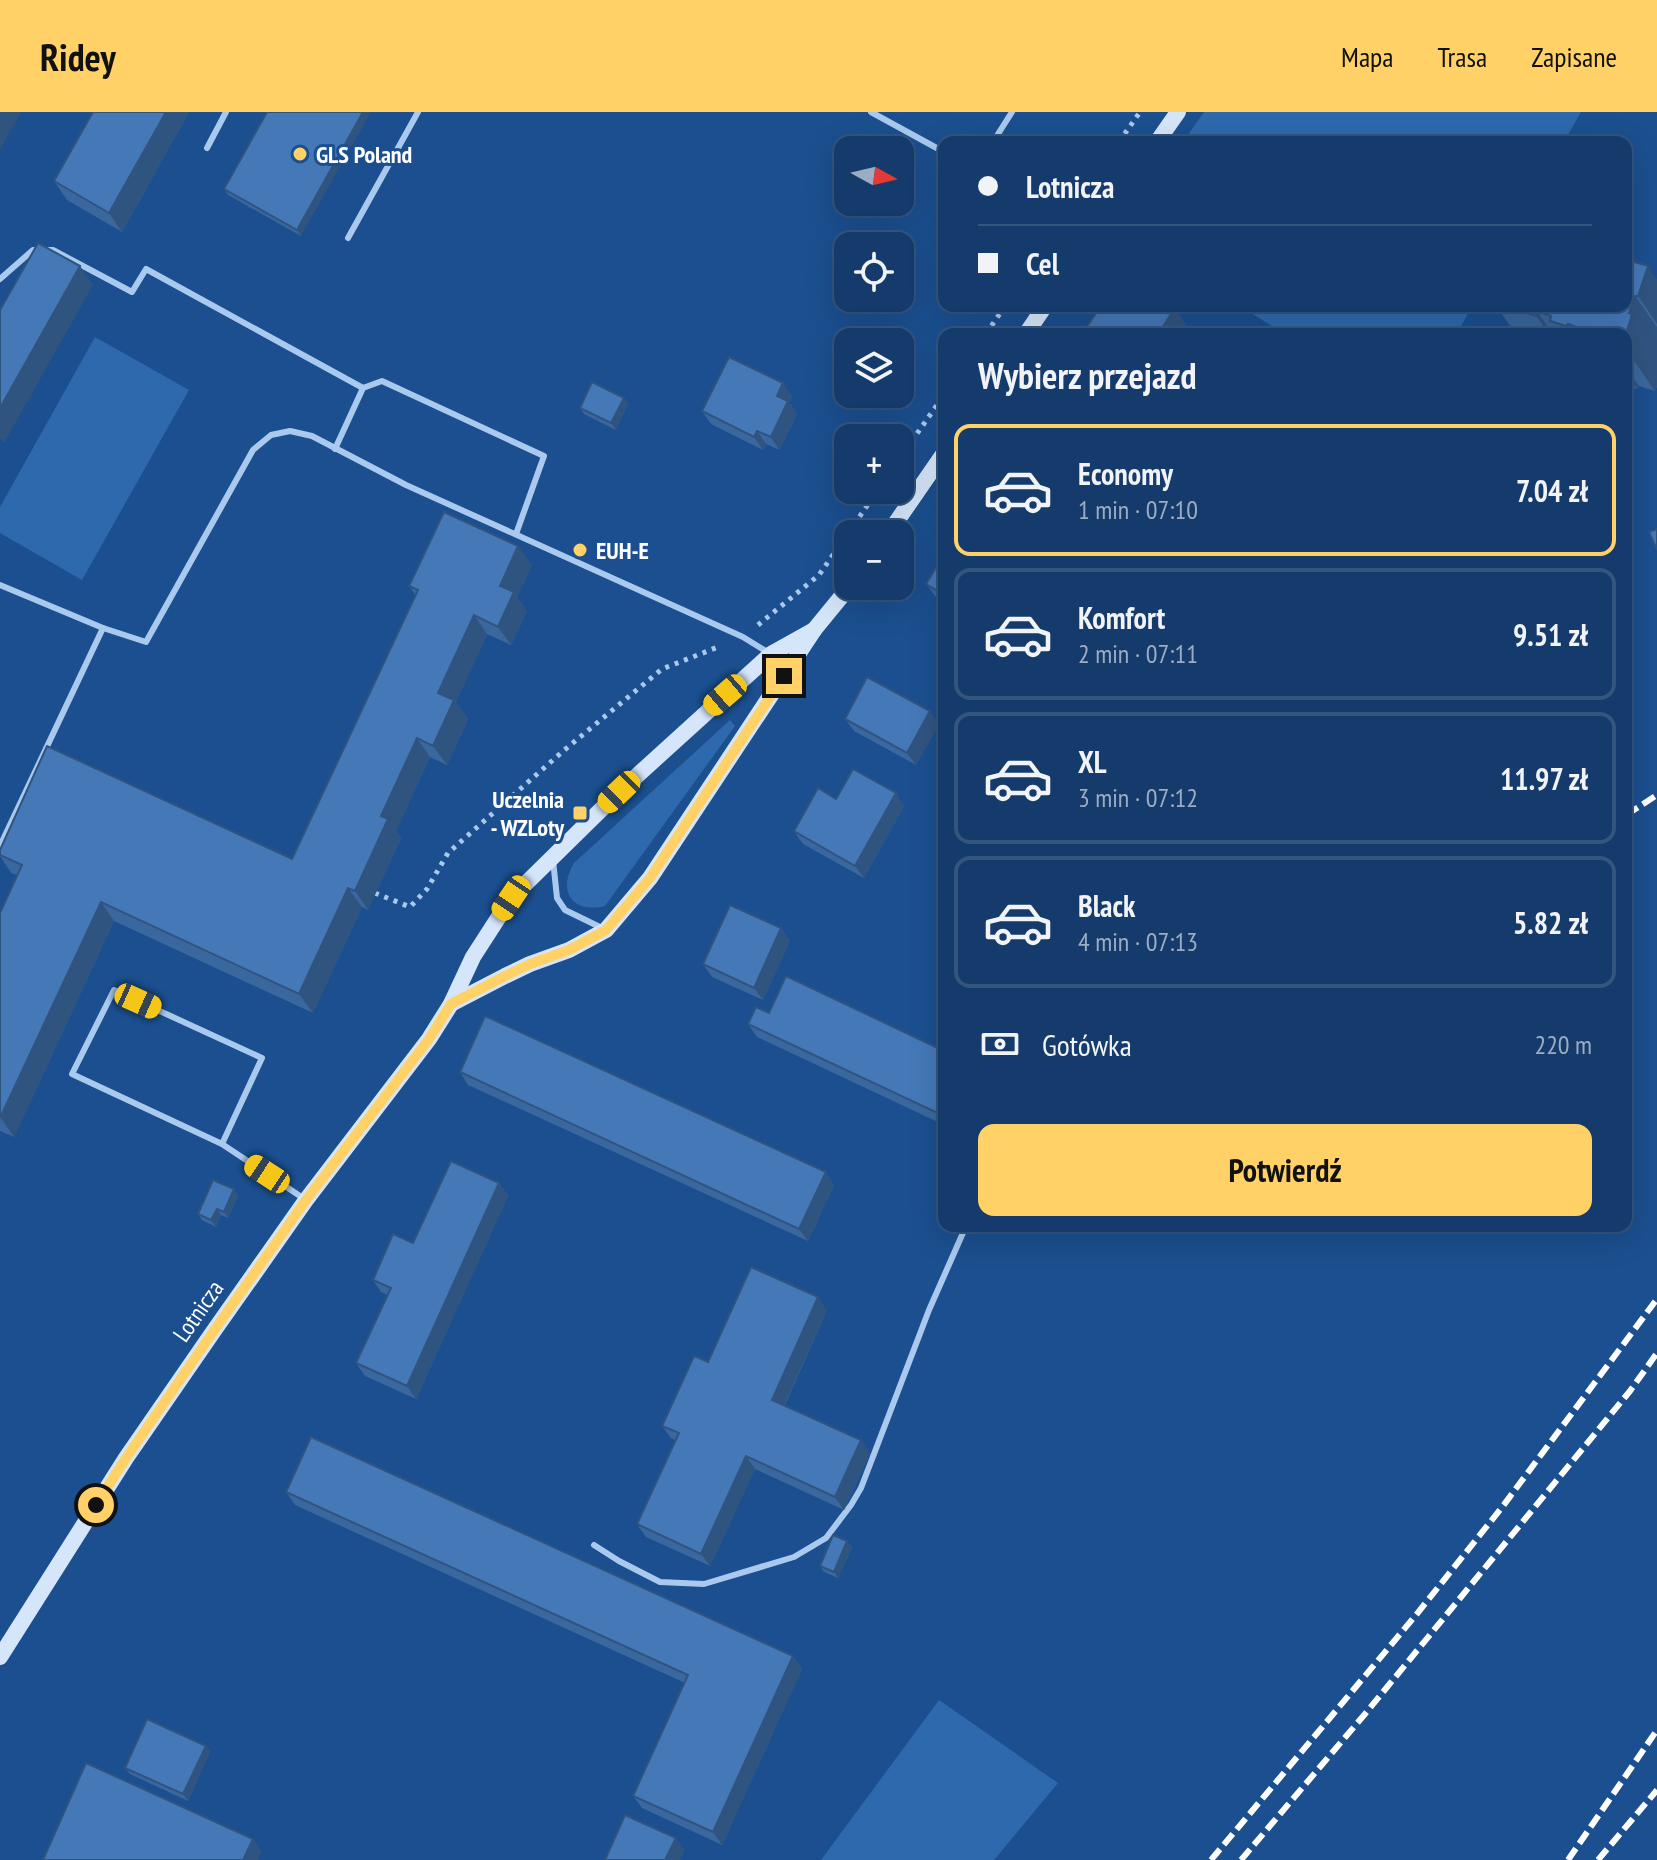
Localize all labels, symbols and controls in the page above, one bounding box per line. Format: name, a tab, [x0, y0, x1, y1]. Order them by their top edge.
text: Ridey	[40, 32, 116, 81]
text: Mapa	[1341, 38, 1393, 75]
text: Trasa	[1437, 38, 1487, 75]
text: Zapisane	[1531, 38, 1617, 75]
north arrow	[834, 136, 914, 216]
map controls	[834, 136, 914, 600]
place label: GLS Poland	[316, 139, 412, 170]
marker: GLS Poland	[291, 145, 309, 163]
text: Lotnicza	[1026, 167, 1114, 206]
button: locate	[834, 232, 914, 312]
text: Cel	[1026, 244, 1059, 283]
button: layers	[834, 328, 914, 408]
text: Wybierz przejazd	[978, 352, 1197, 399]
button: +	[834, 424, 914, 504]
icon: car	[982, 454, 1054, 526]
text: Economy	[1078, 454, 1173, 493]
text: 7.04 zł	[1516, 471, 1588, 510]
text: 1 min · 07:10	[1078, 493, 1198, 526]
button: −	[834, 520, 914, 600]
place label: EUH-E	[596, 535, 649, 566]
marker: EUH-E	[571, 541, 589, 559]
icon: car	[982, 598, 1054, 670]
text: Komfort	[1078, 598, 1165, 637]
text: 9.51 zł	[1513, 615, 1588, 654]
text: 2 min · 07:11	[1078, 637, 1198, 670]
route end	[766, 658, 802, 694]
car	[699, 670, 751, 720]
icon: car	[982, 742, 1054, 814]
text: XL	[1078, 742, 1107, 781]
text: 11.97 zł	[1500, 759, 1588, 798]
car	[593, 767, 645, 817]
text: 3 min · 07:12	[1078, 781, 1198, 814]
place label: Uczelnia - WZLoty	[491, 784, 564, 843]
marker: Uczelnia - WZLoty	[571, 804, 589, 822]
car	[488, 871, 534, 925]
icon: car	[982, 886, 1054, 958]
text: Black	[1078, 886, 1135, 925]
text: 5.82 zł	[1513, 903, 1588, 942]
text: 4 min · 07:13	[1078, 925, 1198, 958]
car	[111, 980, 165, 1022]
icon: cash	[978, 1022, 1022, 1066]
text: Gotówka	[1042, 1025, 1132, 1064]
text: 220 m	[1534, 1028, 1592, 1061]
button: Potwierdź	[978, 1124, 1592, 1216]
car	[240, 1151, 294, 1197]
street label: Lotnicza	[166, 1274, 230, 1348]
route start	[78, 1487, 114, 1523]

